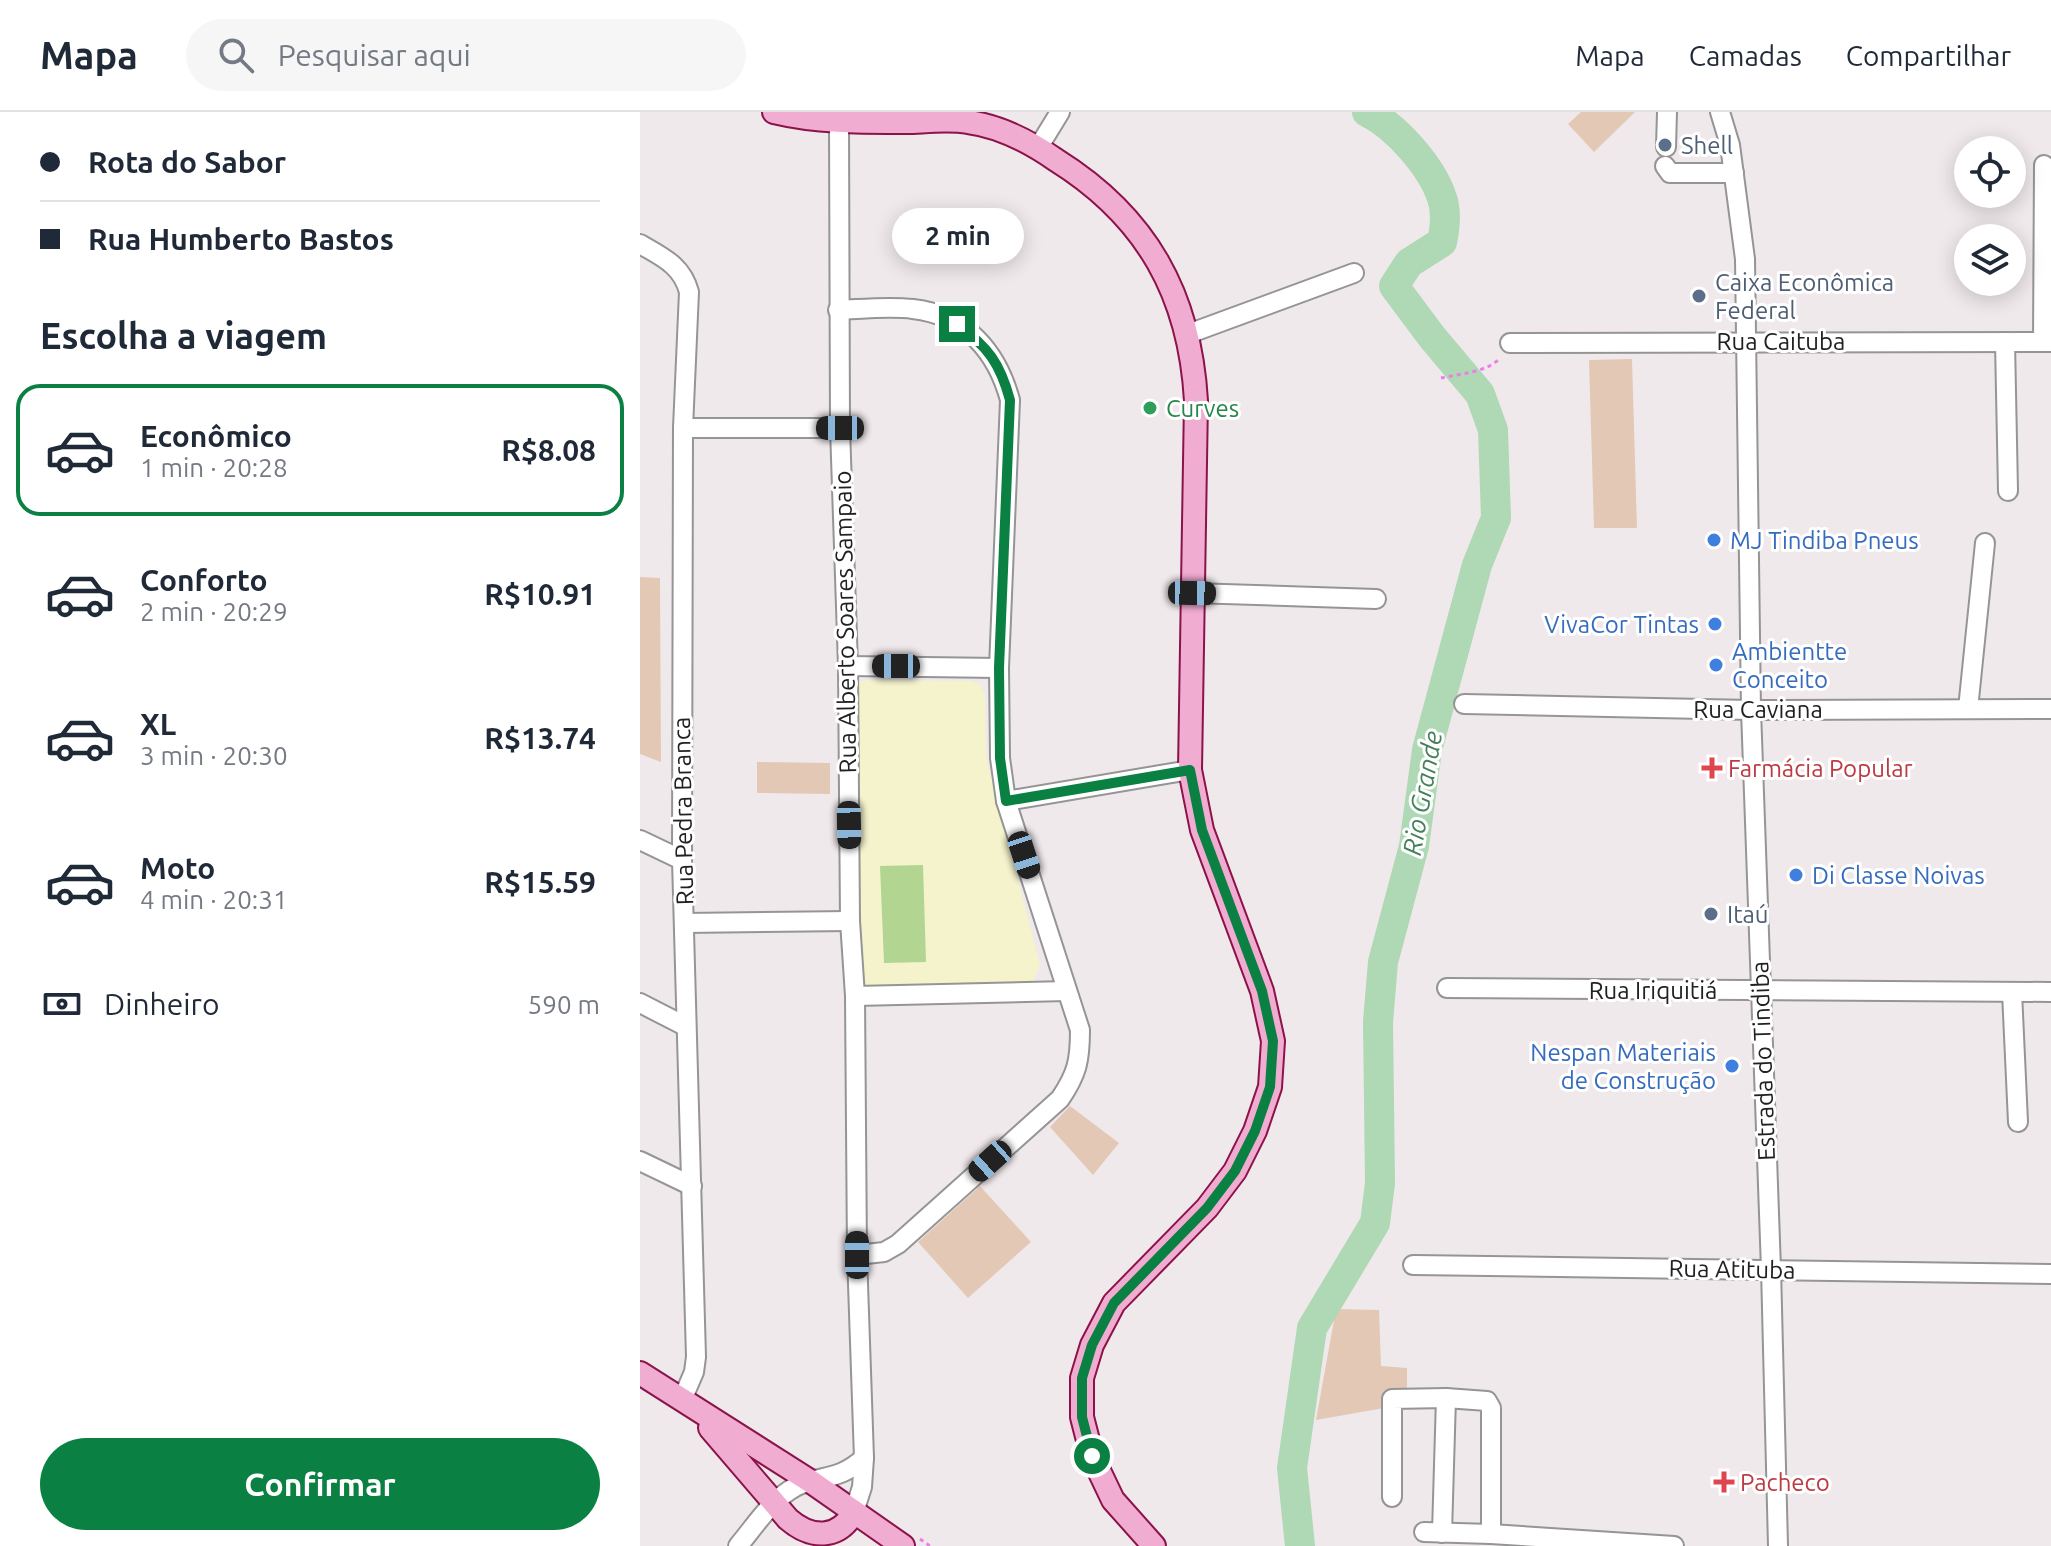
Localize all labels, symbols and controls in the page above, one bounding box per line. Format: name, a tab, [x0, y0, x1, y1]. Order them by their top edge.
search box	[186, 19, 746, 91]
icon: search	[214, 33, 258, 77]
text: Mapa	[40, 34, 138, 76]
text: Pesquisar aqui	[278, 38, 471, 72]
text: Mapa	[1575, 40, 1645, 71]
text: Camadas	[1689, 40, 1802, 71]
text: Compartilhar	[1846, 40, 2011, 71]
place label: Shell	[1681, 132, 1733, 159]
marker: Shell	[1656, 136, 1674, 154]
map controls	[1954, 136, 2026, 296]
button: locate	[1954, 136, 2026, 208]
text: Rota do Sabor	[88, 145, 286, 179]
callout: 2 min	[891, 208, 1023, 264]
text: 2 min	[925, 221, 991, 250]
text: Rua Humberto Bastos	[88, 222, 394, 256]
button: layers	[1954, 224, 2026, 296]
place label: Caixa Econômica Federal	[1715, 269, 1894, 324]
marker: Caixa Econômica Federal	[1690, 287, 1708, 305]
route end	[939, 306, 975, 342]
text: Escolha a viagem	[40, 315, 327, 356]
street label: Rua Caituba	[1717, 328, 1845, 355]
place label: Curves	[1166, 395, 1239, 422]
marker: Curves	[1141, 399, 1159, 417]
icon: car	[44, 414, 116, 486]
car	[816, 416, 864, 440]
text: Econômico	[140, 419, 292, 453]
text: R$8.08	[501, 433, 596, 467]
text: 1 min · 20:28	[140, 453, 288, 482]
street label: Rua Alberto Soares Sampaio	[829, 470, 861, 774]
place label: MJ Tindiba Pneus	[1730, 527, 1919, 554]
marker: MJ Tindiba Pneus	[1705, 531, 1723, 549]
icon: car	[44, 558, 116, 630]
text: Conforto	[140, 563, 268, 597]
text: R$10.91	[484, 577, 596, 611]
car	[1168, 581, 1216, 605]
text: 2 min · 20:29	[140, 597, 288, 626]
place label: VivaCor Tintas	[1544, 611, 1699, 638]
marker: VivaCor Tintas	[1706, 615, 1724, 633]
place label: Ambientte Conceito	[1732, 638, 1847, 693]
car	[872, 654, 920, 678]
marker: Ambientte Conceito	[1707, 656, 1725, 674]
street label: Rua Caviana	[1693, 696, 1823, 723]
icon: car	[44, 702, 116, 774]
text: XL	[140, 707, 176, 741]
street label: Rua Pedra Branca	[668, 717, 698, 905]
text: R$13.74	[484, 721, 596, 755]
water label: Rio Grande	[1397, 729, 1447, 857]
text: 3 min · 20:30	[140, 741, 288, 770]
place label: Farmácia Popular	[1728, 755, 1913, 782]
marker: Farmácia Popular	[1703, 759, 1721, 777]
car	[837, 801, 861, 849]
car	[1005, 828, 1043, 882]
icon: car	[44, 846, 116, 918]
text: Moto	[140, 851, 215, 885]
place label: Di Classe Noivas	[1812, 862, 1985, 889]
text: R$15.59	[484, 865, 596, 899]
marker: Di Classe Noivas	[1787, 866, 1805, 884]
text: 4 min · 20:31	[140, 885, 288, 914]
place label: Itaú	[1727, 901, 1769, 928]
marker: Itaú	[1702, 905, 1720, 923]
street label: Estrada do Tindiba	[1746, 961, 1780, 1161]
street label: Rua Iriquitiá	[1589, 977, 1717, 1004]
icon: cash	[40, 982, 84, 1026]
text: Dinheiro	[104, 987, 219, 1021]
text: 590 m	[528, 990, 600, 1019]
place label: Nespan Materiais de Construção	[1530, 1039, 1716, 1094]
marker: Nespan Materiais de Construção	[1723, 1057, 1741, 1075]
car	[964, 1136, 1016, 1186]
car	[845, 1231, 869, 1279]
street label: Rua Atituba	[1668, 1254, 1796, 1284]
button: Confirmar	[40, 1438, 600, 1530]
route start	[1074, 1438, 1110, 1474]
place label: Pacheco	[1740, 1469, 1830, 1496]
marker: Pacheco	[1715, 1473, 1733, 1491]

